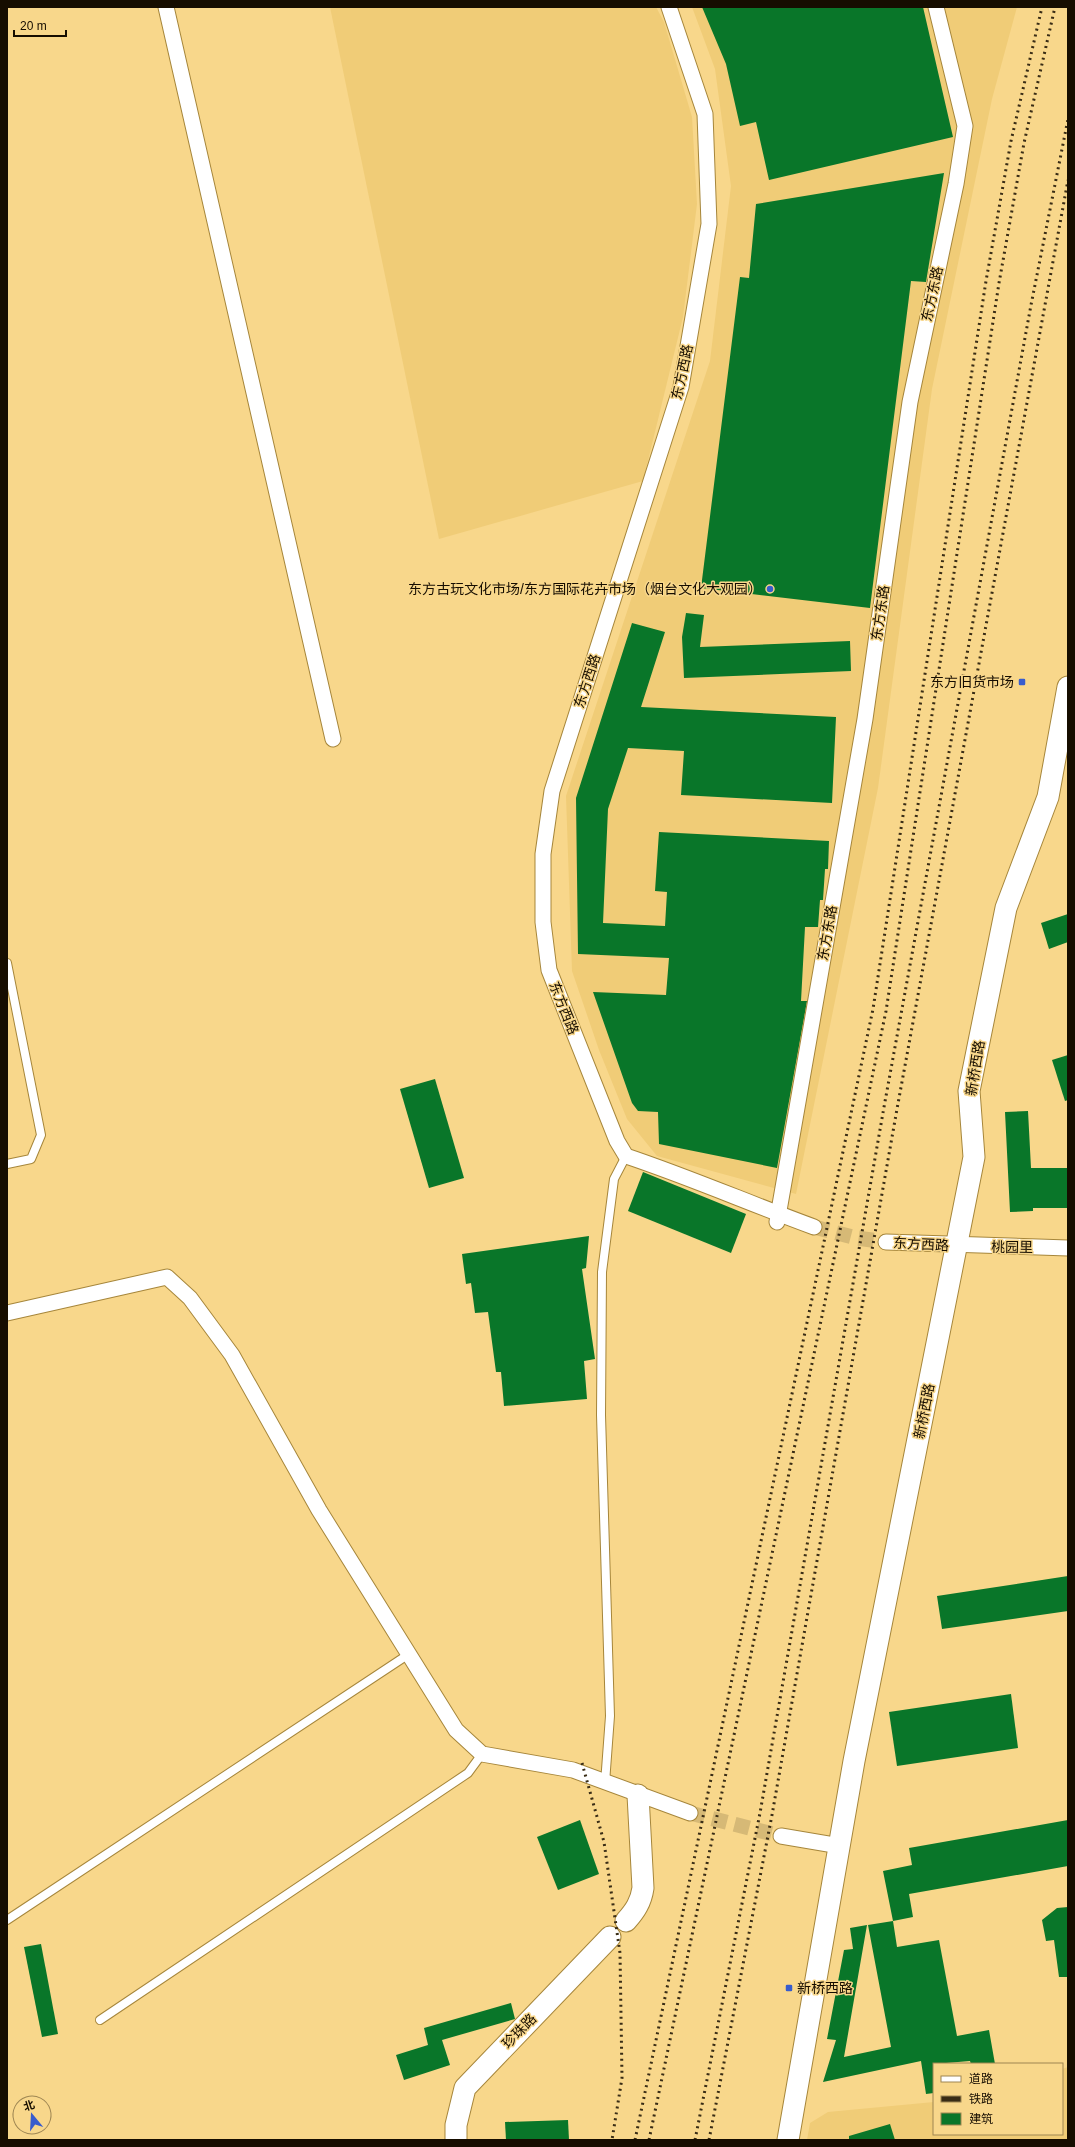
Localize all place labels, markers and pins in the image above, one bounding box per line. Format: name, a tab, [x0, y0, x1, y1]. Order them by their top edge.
place label: 东方古玩文化市场/东方国际花卉市场（烟台文化大观园）	[408, 581, 762, 597]
marker: 东方古玩文化市场/东方国际花卉市场（烟台文化大观园）	[765, 584, 775, 594]
place label: 东方旧货市场	[930, 674, 1014, 690]
marker: 东方旧货市场	[1017, 677, 1027, 687]
place label: 新桥西路	[797, 1980, 853, 1996]
marker: 新桥西路	[784, 1983, 794, 1993]

